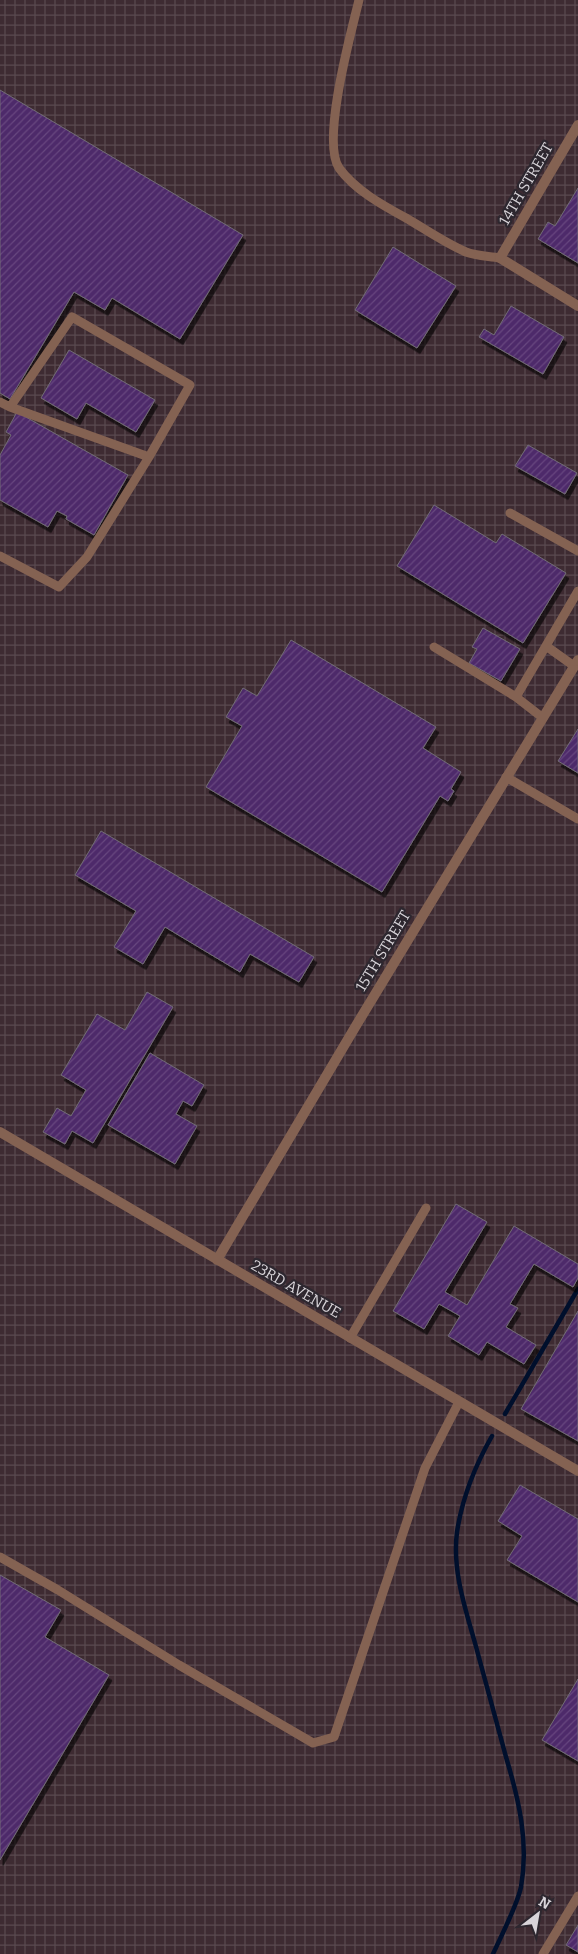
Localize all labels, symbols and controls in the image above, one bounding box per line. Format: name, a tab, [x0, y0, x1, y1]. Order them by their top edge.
street label: 14TH STREET	[495, 140, 557, 228]
street label: 15TH STREET	[352, 907, 414, 995]
street label: 23RD AVENUE	[248, 1256, 344, 1322]
north arrow	[513, 1889, 563, 1939]
text: N	[535, 1893, 554, 1913]

